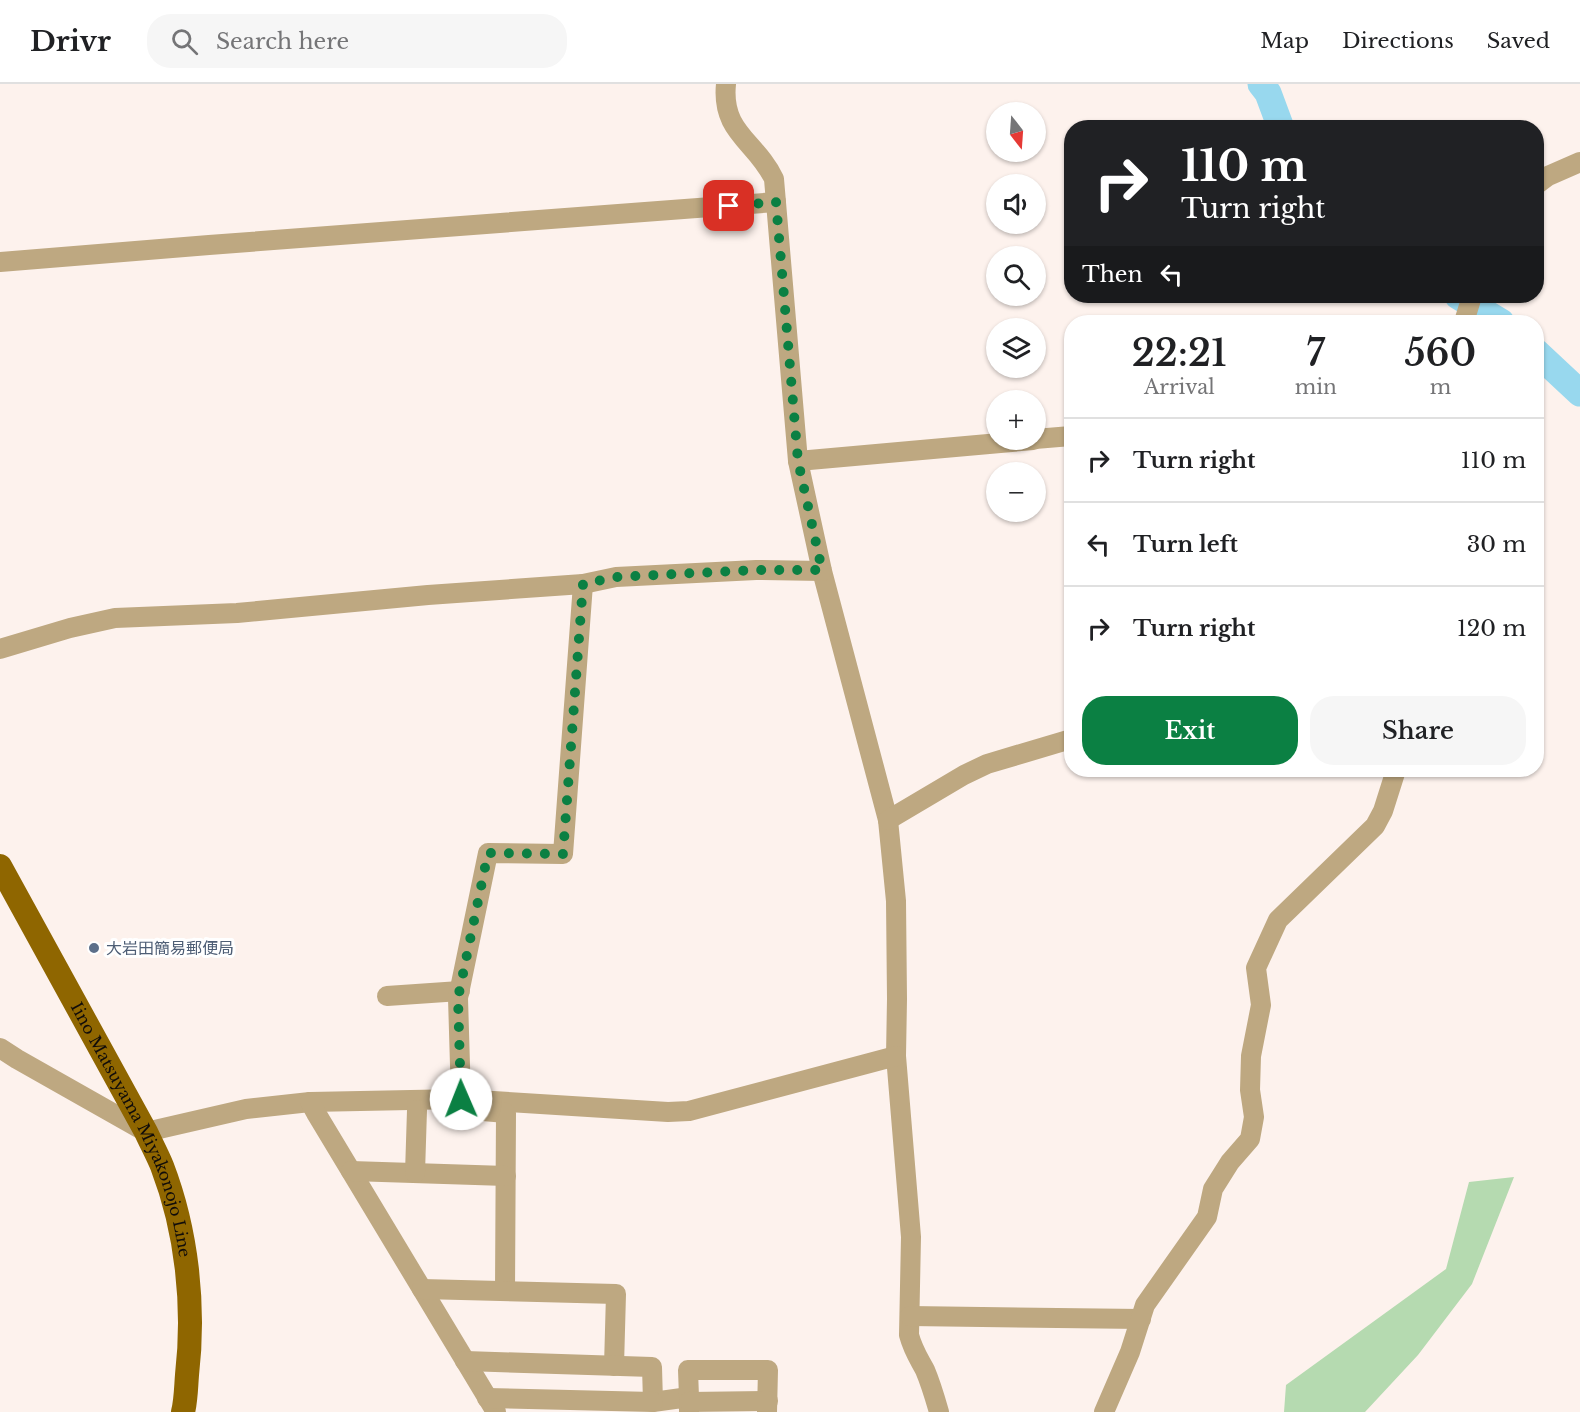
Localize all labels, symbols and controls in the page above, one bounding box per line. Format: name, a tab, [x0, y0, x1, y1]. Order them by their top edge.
search box	[147, 14, 567, 68]
text: Drivr	[30, 24, 111, 59]
icon: search	[168, 25, 201, 58]
text: Search here	[216, 28, 349, 55]
text: Map	[1260, 28, 1309, 54]
text: Directions	[1342, 28, 1454, 54]
text: Saved	[1487, 28, 1550, 54]
north arrow	[986, 102, 1046, 162]
map controls	[986, 102, 1046, 522]
text: 110 m	[1181, 140, 1307, 192]
icon: right	[1082, 144, 1160, 222]
button: sound	[986, 174, 1046, 234]
pin	[703, 180, 754, 231]
icon: arrive	[712, 189, 745, 222]
text: Turn right	[1181, 192, 1325, 225]
button: search	[986, 246, 1046, 306]
icon: left	[1155, 258, 1188, 291]
text: Then	[1082, 261, 1143, 288]
button: layers	[986, 318, 1046, 378]
text: 22:21	[1132, 331, 1227, 376]
text: 7	[1307, 331, 1325, 376]
text: 560	[1405, 331, 1476, 376]
text: Arrival	[1144, 375, 1215, 399]
text: min	[1295, 375, 1337, 399]
text: m	[1430, 375, 1451, 399]
button: +	[986, 390, 1046, 450]
icon: right	[1082, 444, 1115, 477]
text: Turn right	[1133, 447, 1255, 474]
text: 110 m	[1461, 447, 1526, 474]
button: −	[986, 462, 1046, 522]
icon: left	[1082, 528, 1115, 561]
text: Turn left	[1133, 531, 1238, 558]
text: 30 m	[1467, 531, 1526, 558]
icon: right	[1082, 612, 1115, 645]
text: Turn right	[1133, 615, 1255, 642]
text: 120 m	[1457, 615, 1526, 642]
button: Exit	[1082, 696, 1298, 765]
button: Share	[1310, 696, 1526, 765]
place label: 大岩田簡易郵便局	[106, 938, 234, 958]
marker: 大岩田簡易郵便局	[87, 941, 101, 955]
street label: Iino Matsuyama Miyakonojo Line	[67, 999, 195, 1259]
position arrow	[429, 1067, 493, 1131]

